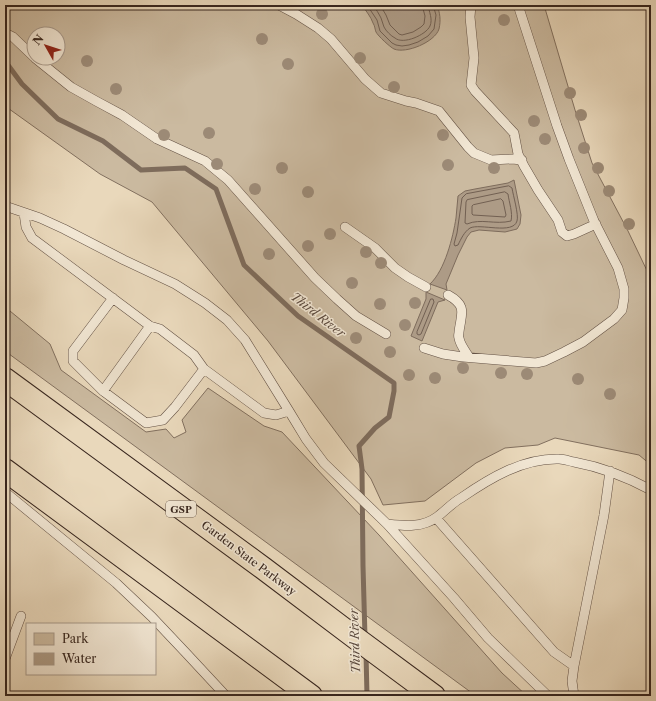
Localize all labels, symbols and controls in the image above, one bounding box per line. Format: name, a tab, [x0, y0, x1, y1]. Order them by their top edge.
north arrow	[26, 26, 66, 66]
text: N	[30, 31, 47, 48]
water label: Third River	[288, 289, 350, 341]
road number: GSP	[166, 501, 196, 517]
street label: Garden State Parkway	[199, 518, 300, 599]
water label: Third River	[346, 607, 363, 674]
legend	[26, 623, 156, 675]
text: Park	[62, 631, 89, 646]
text: Water	[61, 651, 96, 666]

